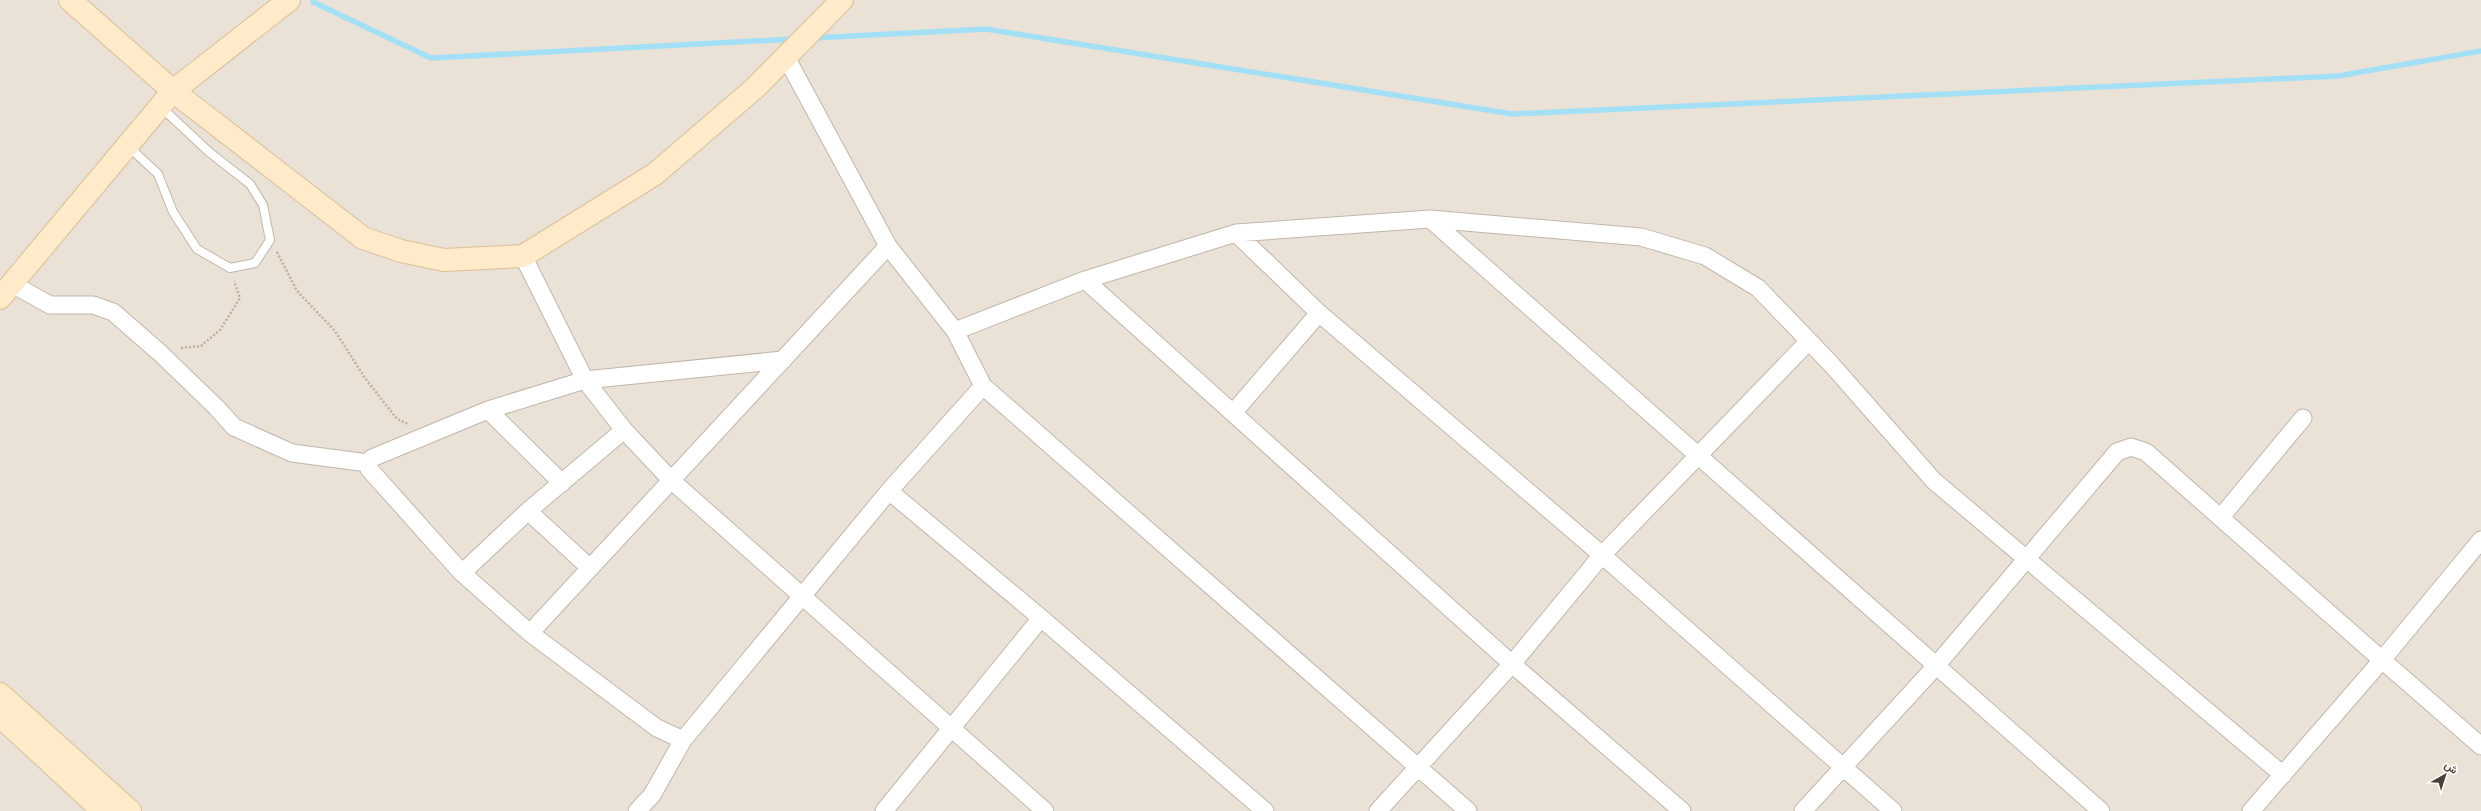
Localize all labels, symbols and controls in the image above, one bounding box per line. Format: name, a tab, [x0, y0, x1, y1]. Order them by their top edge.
north arrow	[2425, 755, 2465, 795]
text: ش	[2442, 758, 2461, 777]

